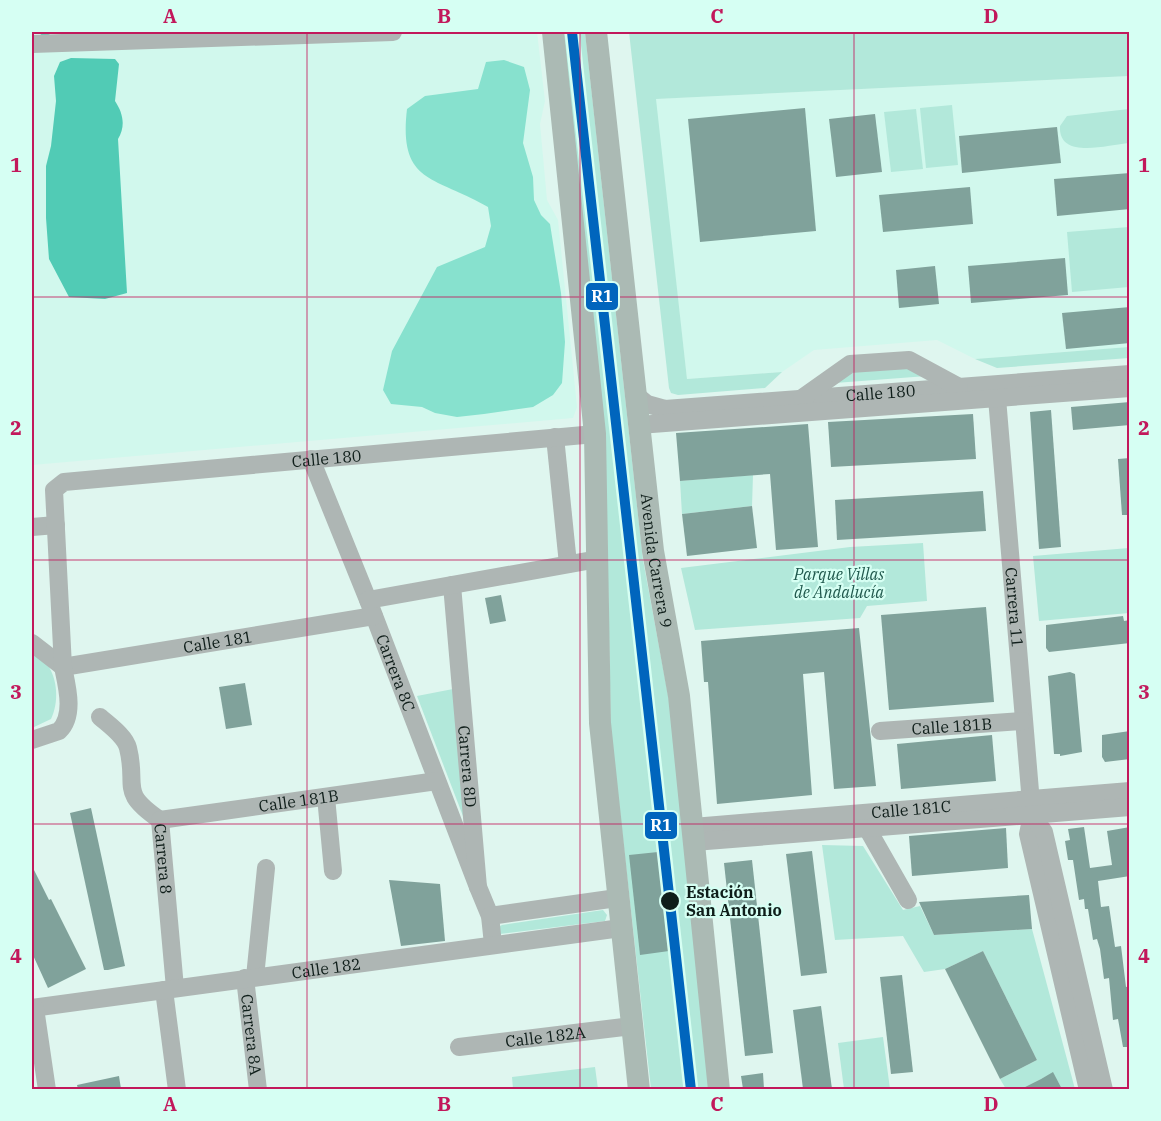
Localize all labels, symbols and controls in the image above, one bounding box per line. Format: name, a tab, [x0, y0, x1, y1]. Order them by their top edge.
text: A	[163, 2, 177, 29]
text: B	[437, 2, 451, 29]
text: C	[710, 2, 724, 29]
text: D	[983, 2, 999, 29]
text: 1	[10, 151, 22, 178]
text: 1	[1138, 151, 1150, 178]
line badge: R1	[585, 282, 619, 311]
text: R1	[591, 286, 613, 306]
street label: Calle 180	[845, 380, 916, 405]
text: 2	[10, 414, 22, 441]
text: 2	[1138, 414, 1150, 441]
street label: Calle 180	[291, 445, 362, 471]
street label: Avenida Carrera 9	[637, 492, 677, 629]
park label: Parque Villas de Andalucía	[793, 564, 884, 602]
street label: Carrera 11	[1001, 566, 1028, 648]
street label: Calle 181	[182, 626, 254, 657]
street label: Carrera 8C	[372, 631, 420, 714]
text: 3	[10, 678, 22, 705]
text: 3	[1138, 678, 1150, 705]
street label: Calle 181B	[911, 713, 993, 739]
street label: Carrera 8D	[454, 725, 481, 808]
street label: Calle 181B	[257, 785, 340, 816]
street label: Calle 181C	[871, 796, 952, 822]
line badge: R1	[644, 811, 678, 840]
text: R1	[650, 815, 672, 835]
street label: Carrera 8	[150, 823, 177, 895]
place label: Estación San Antonio	[686, 882, 782, 920]
marker: Estación San Antonio	[659, 890, 681, 912]
text: 4	[10, 942, 22, 969]
text: 4	[1138, 942, 1150, 969]
street label: Calle 182	[290, 953, 362, 983]
street label: Carrera 8A	[237, 993, 266, 1076]
street label: Calle 182A	[504, 1022, 587, 1051]
text: A	[163, 1090, 177, 1117]
text: B	[437, 1090, 451, 1117]
text: C	[710, 1090, 724, 1117]
text: D	[983, 1090, 999, 1117]

